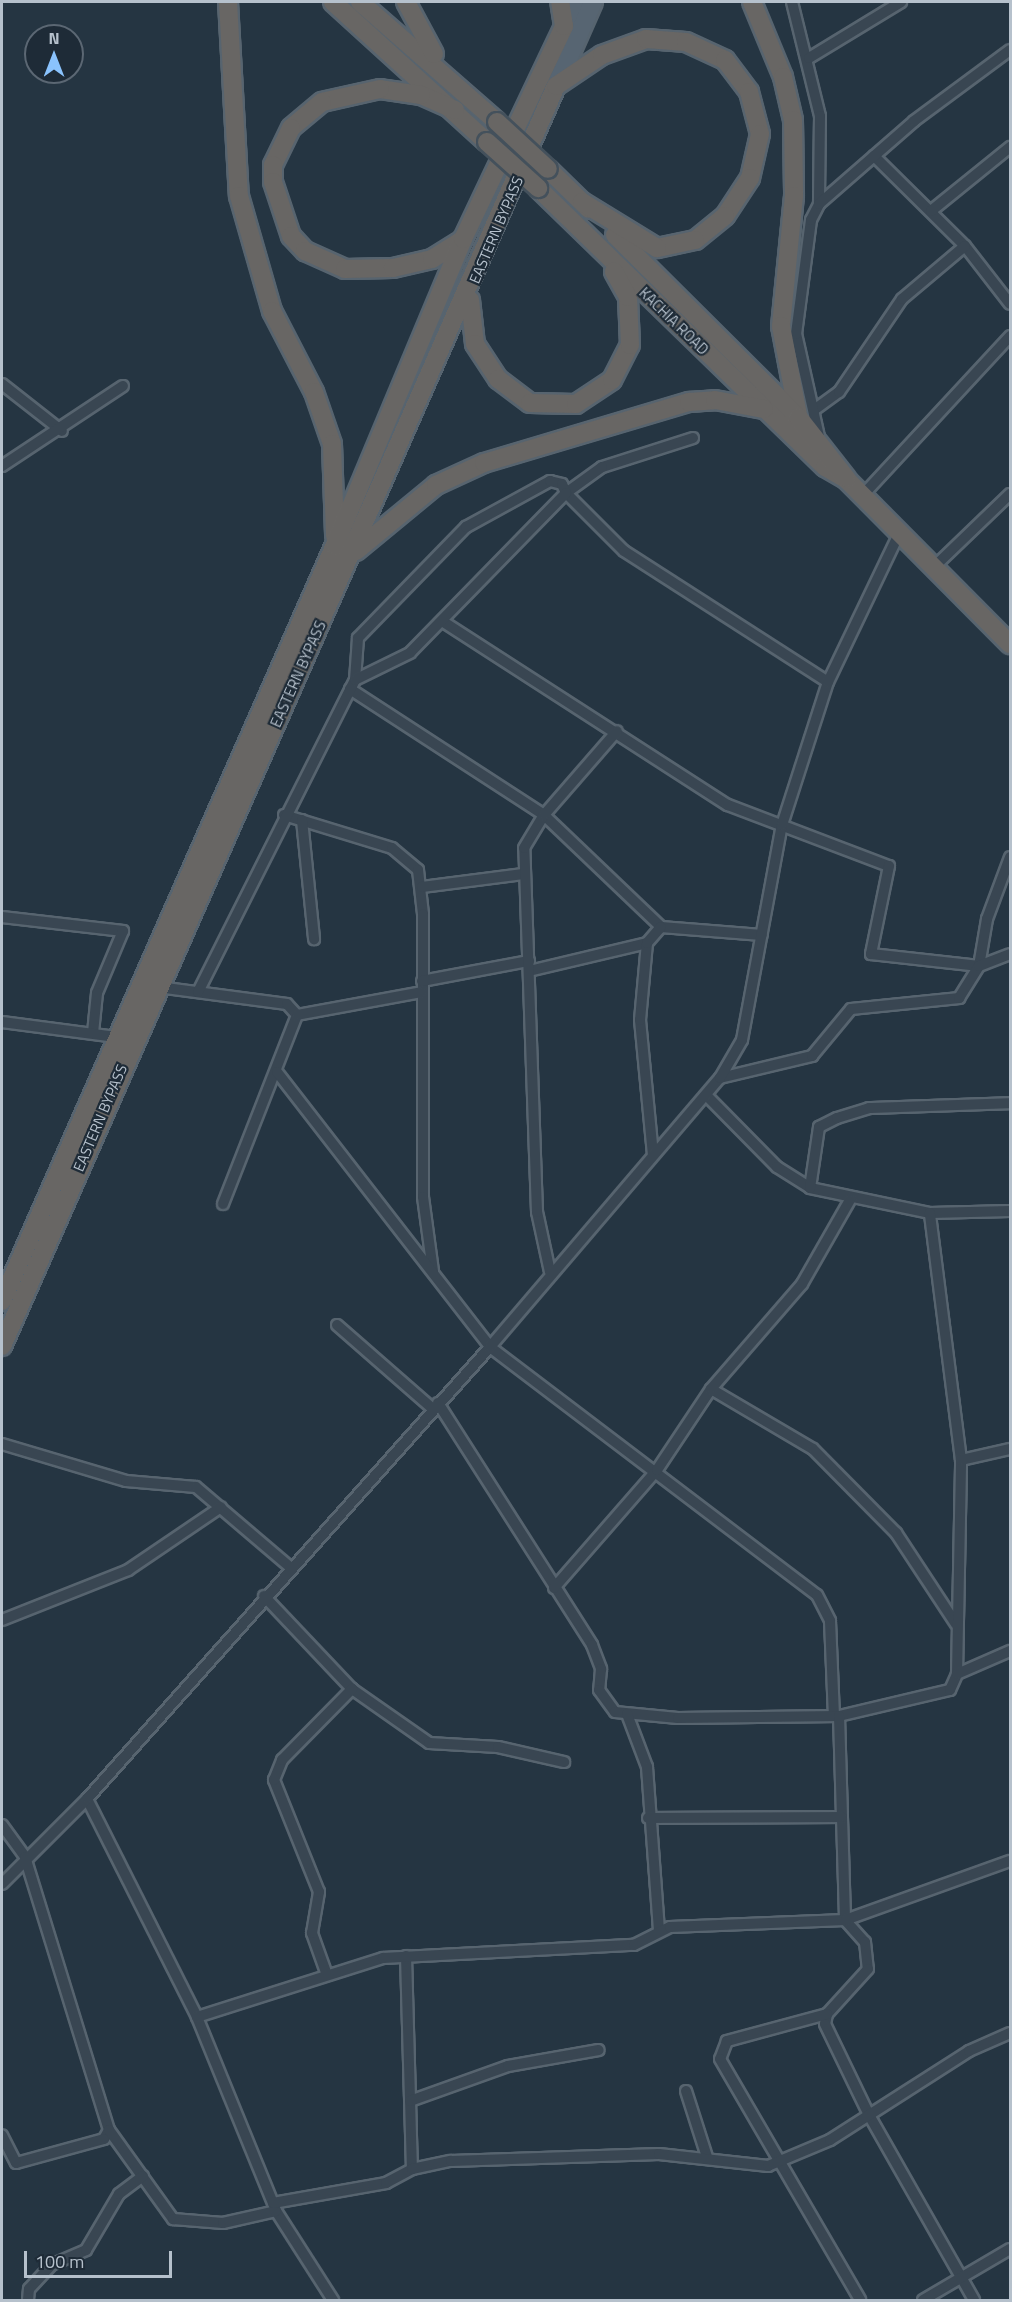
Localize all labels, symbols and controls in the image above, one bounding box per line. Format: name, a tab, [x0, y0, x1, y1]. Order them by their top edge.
north arrow	[24, 24, 84, 84]
text: N	[48, 26, 60, 50]
street label: EASTERN BYPASS	[465, 174, 527, 286]
street label: KACHIA ROAD	[636, 284, 712, 358]
street label: EASTERN BYPASS	[266, 618, 330, 730]
street label: EASTERN BYPASS	[69, 1062, 131, 1174]
scale bar	[27, 2239, 176, 2277]
text: 100 m	[35, 2248, 84, 2275]

